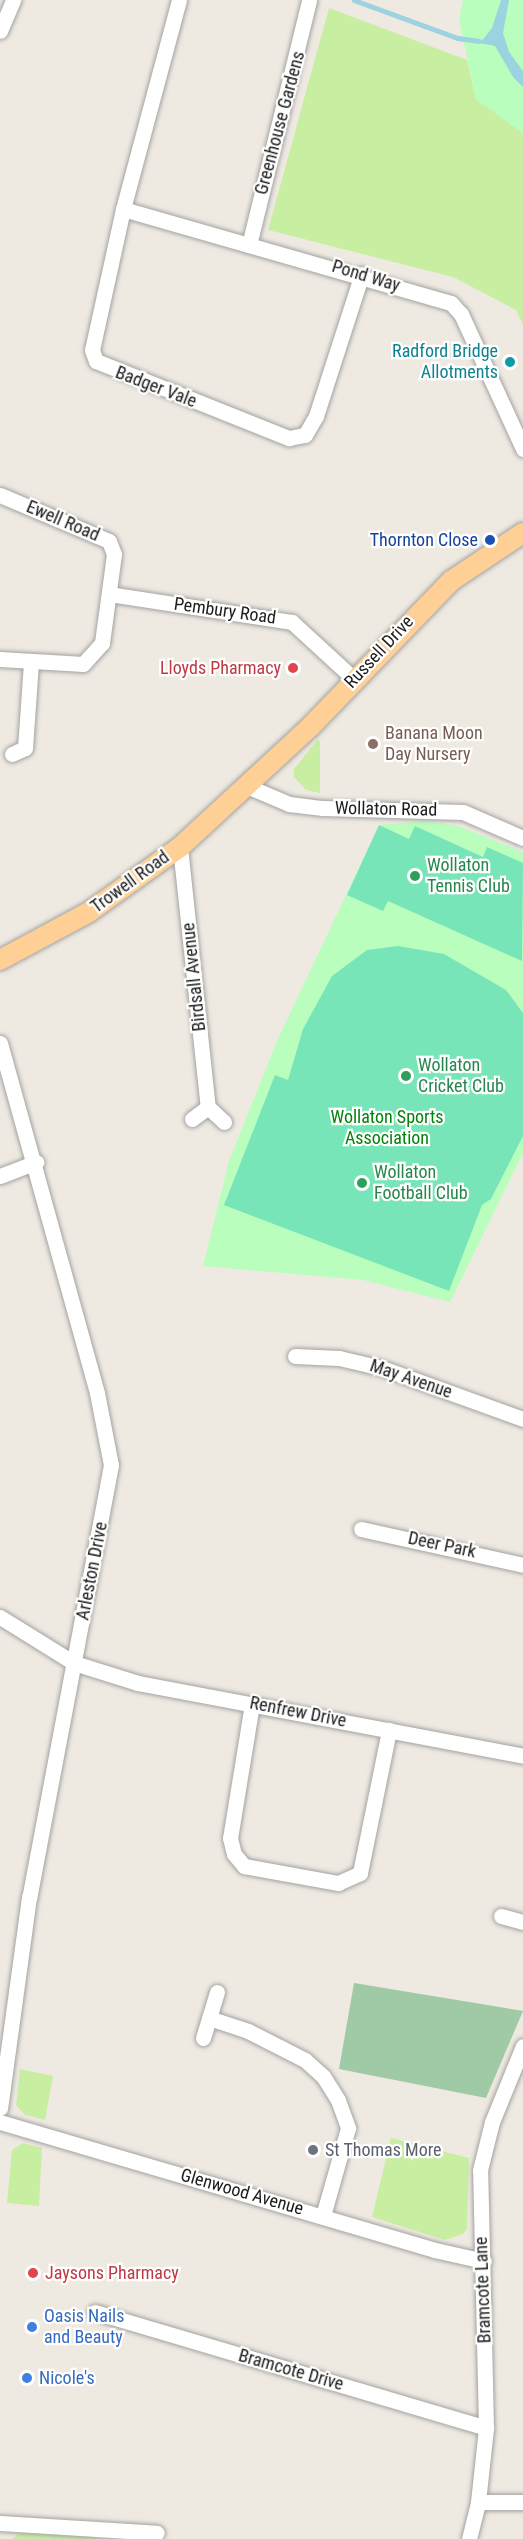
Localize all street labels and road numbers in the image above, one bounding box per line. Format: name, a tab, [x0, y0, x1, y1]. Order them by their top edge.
street label: Greenhouse Gardens	[250, 49, 310, 197]
street label: Pond Way	[329, 255, 403, 297]
street label: Badger Vale	[112, 362, 200, 412]
street label: Ewell Road	[23, 496, 103, 546]
street label: Pembury Road	[173, 593, 277, 629]
street label: Russell Drive	[340, 611, 418, 693]
street label: Wollaton Road	[335, 797, 437, 821]
street label: Trowell Road	[87, 846, 173, 918]
street label: Birdsall Avenue	[178, 922, 210, 1032]
street label: May Avenue	[367, 1355, 455, 1403]
street label: Arleston Drive	[72, 1520, 112, 1622]
street label: Deer Park	[406, 1527, 478, 1563]
street label: Renfrew Drive	[248, 1692, 348, 1732]
street label: Glenwood Avenue	[178, 2164, 306, 2220]
street label: Bramcote Lane	[470, 2236, 496, 2344]
street label: Bramcote Drive	[236, 2345, 346, 2395]

